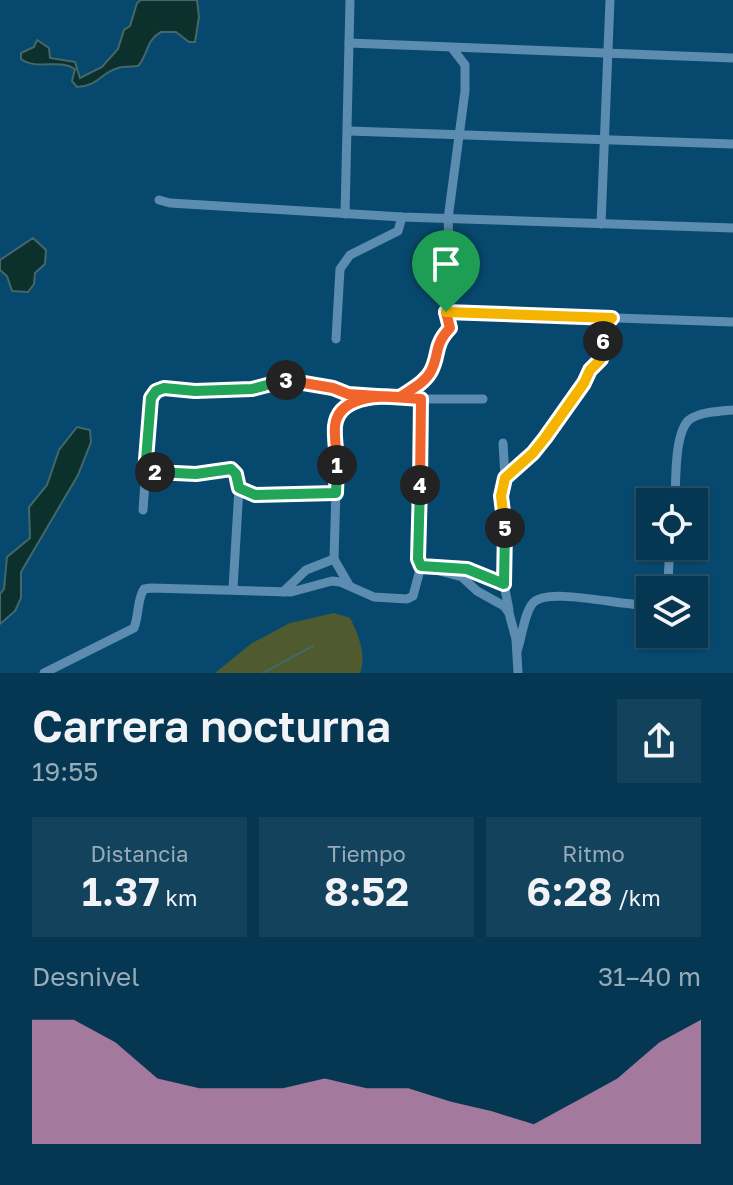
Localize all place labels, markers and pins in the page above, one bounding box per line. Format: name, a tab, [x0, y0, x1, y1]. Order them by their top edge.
pin	[412, 230, 480, 312]
pin: 6	[583, 321, 623, 361]
pin: 3	[266, 360, 306, 400]
pin: 1	[317, 445, 357, 485]
pin: 2	[135, 452, 175, 492]
pin: 4	[400, 465, 440, 505]
pin: 5	[485, 508, 525, 548]

